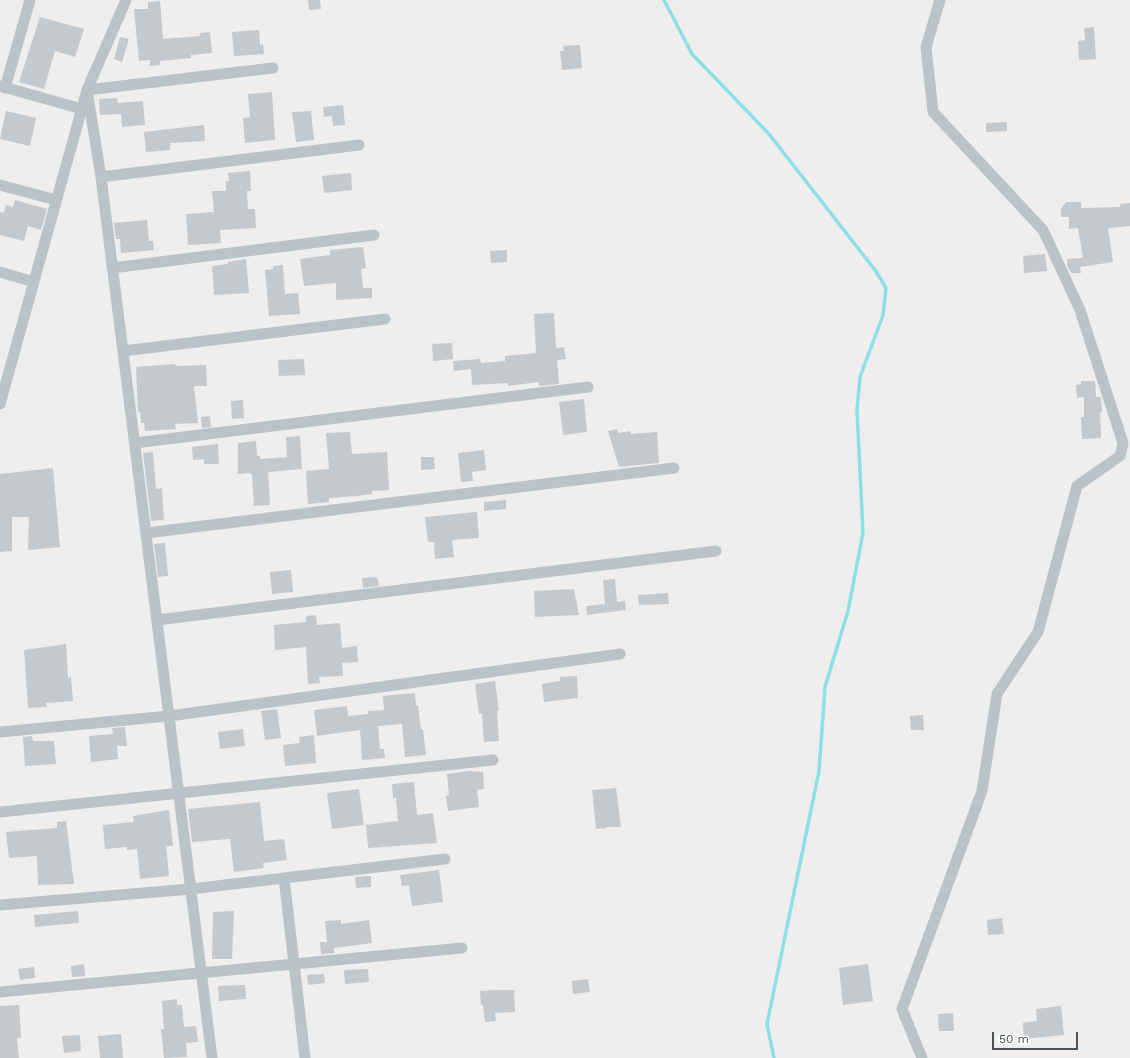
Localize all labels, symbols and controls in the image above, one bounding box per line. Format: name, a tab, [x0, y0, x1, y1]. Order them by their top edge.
scale bar	[994, 1024, 1080, 1050]
text: 50 m	[999, 1032, 1029, 1046]

